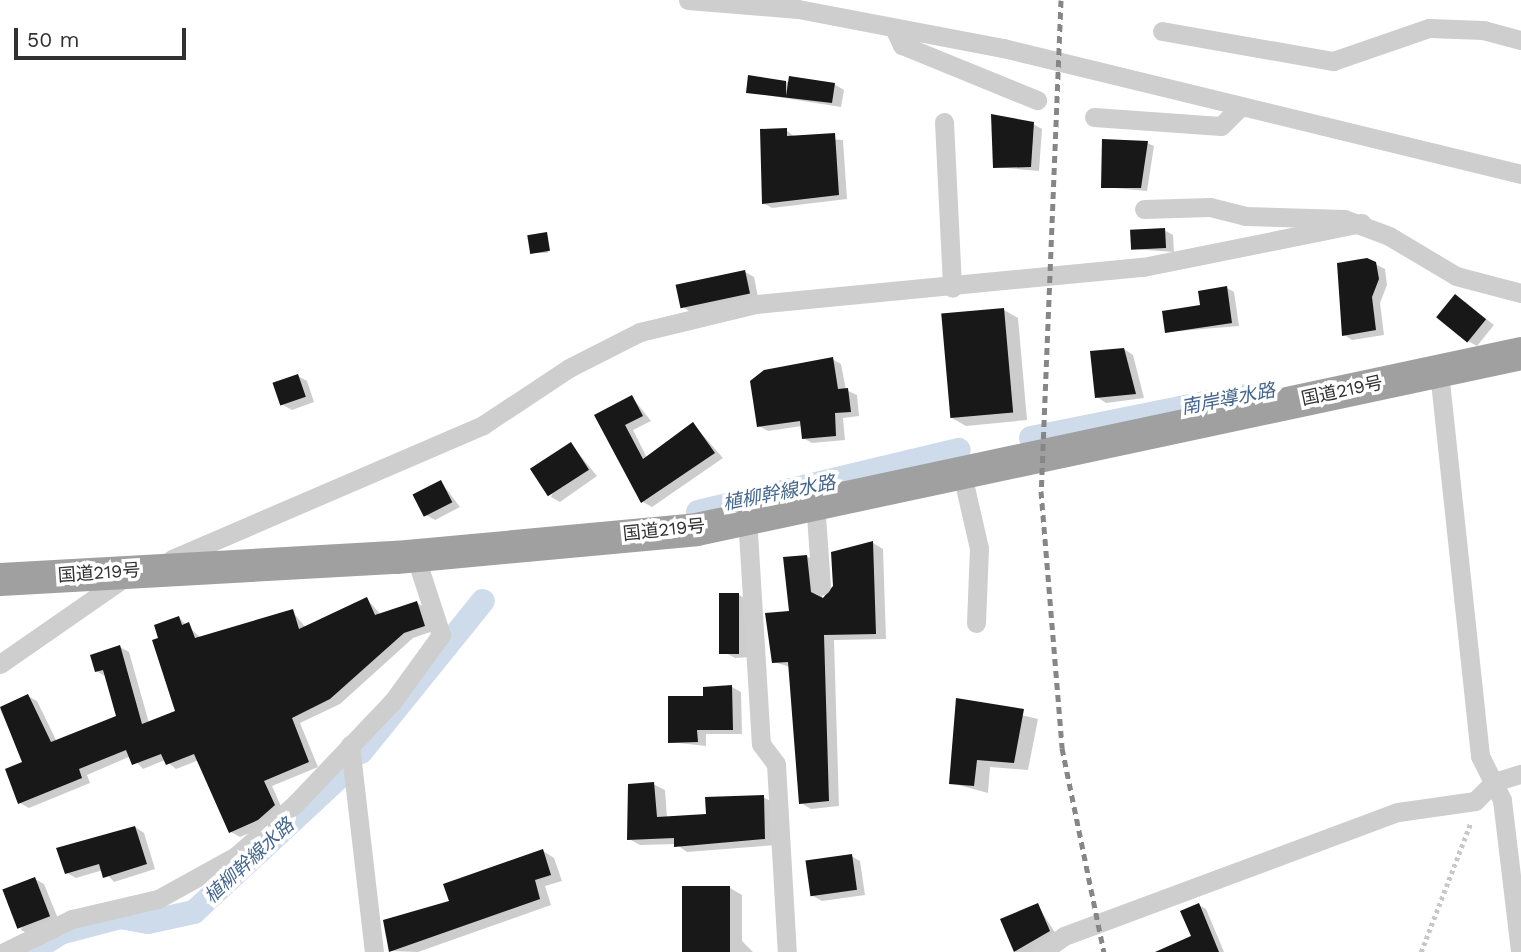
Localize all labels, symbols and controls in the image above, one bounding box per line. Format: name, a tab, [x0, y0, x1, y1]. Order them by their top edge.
scale bar	[18, 14, 189, 58]
text: 50 m	[27, 27, 79, 52]
street label: 国道219号	[1299, 372, 1385, 410]
water label: 南岸導水路	[1179, 379, 1277, 419]
water label: 植柳幹線水路	[721, 471, 837, 515]
street label: 国道219号	[622, 515, 706, 545]
street label: 国道219号	[57, 559, 141, 587]
water label: 植柳幹線水路	[200, 814, 298, 908]

